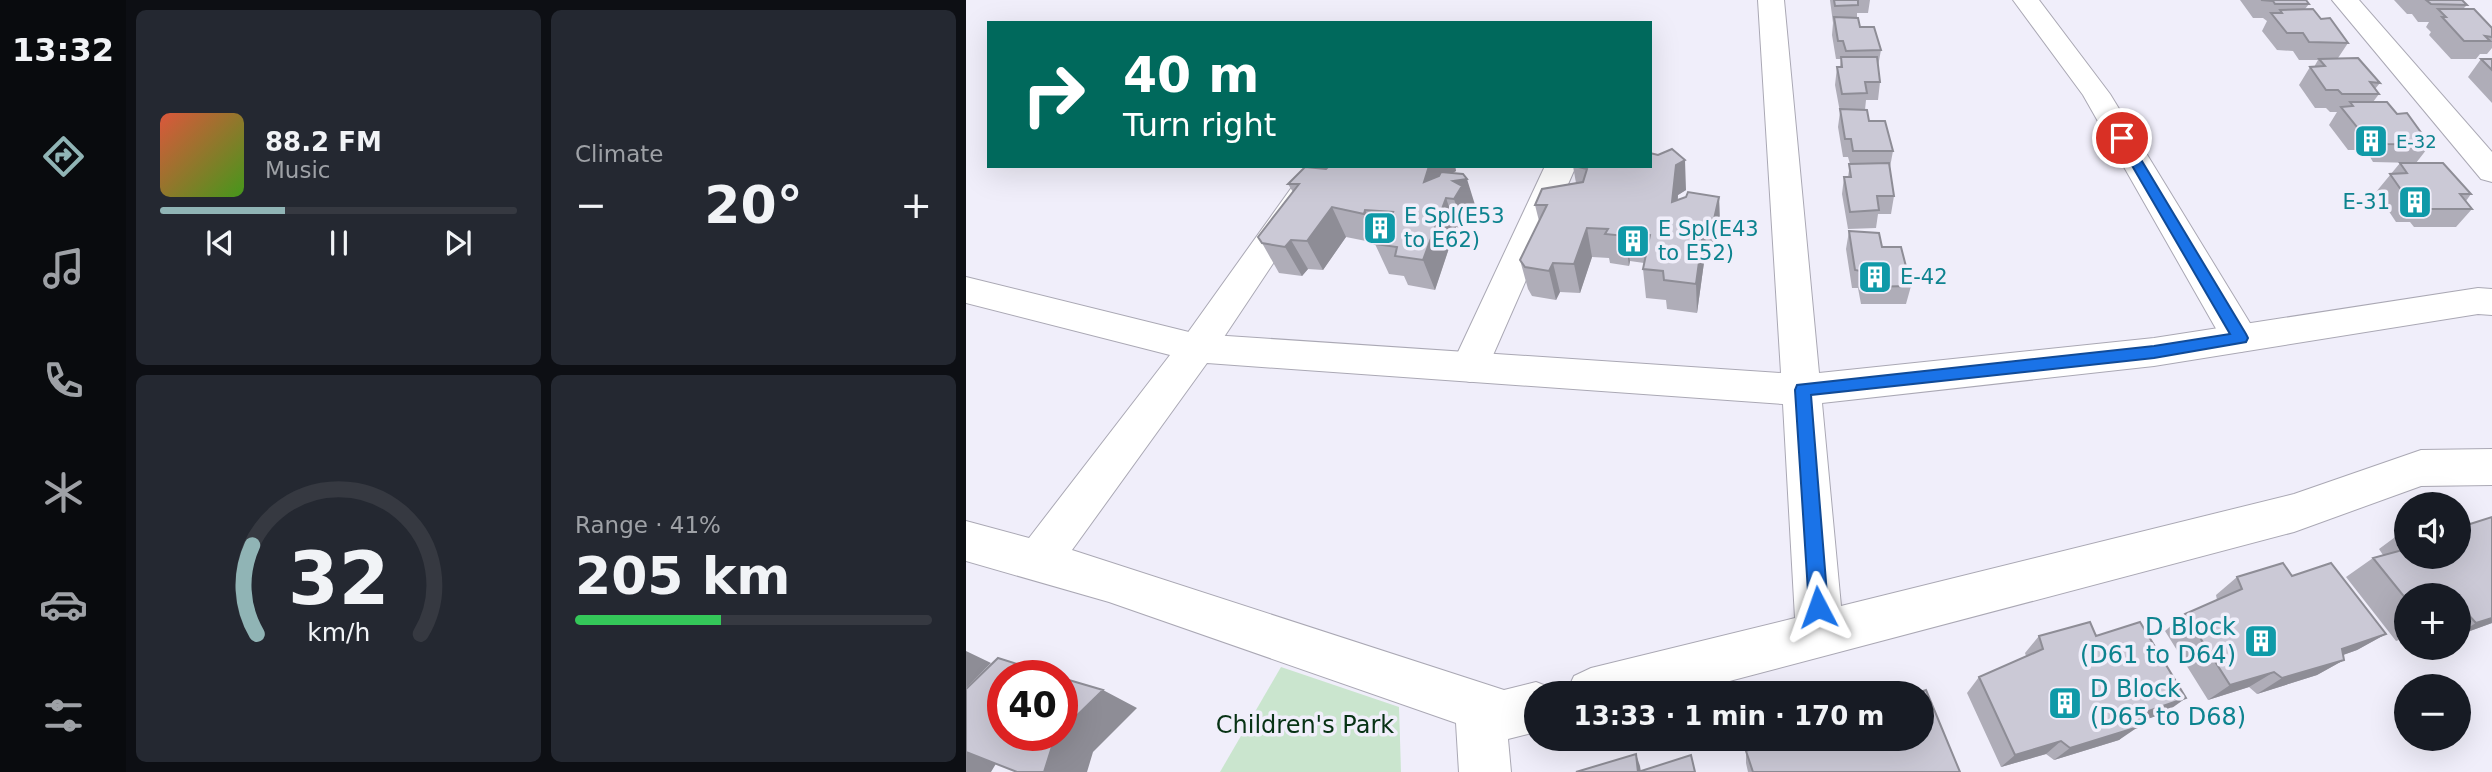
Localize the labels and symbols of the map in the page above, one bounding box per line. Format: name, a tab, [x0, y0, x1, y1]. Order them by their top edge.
pin	[2092, 108, 2152, 168]
building icon: E-32	[2352, 122, 2390, 160]
place label: E-32	[2396, 131, 2437, 152]
building icon: E-31	[2396, 183, 2434, 221]
place label: E-31	[2342, 190, 2390, 214]
place label: E Spl(E53 to E62)	[1404, 204, 1505, 252]
building icon: E Spl(E53 to E62)	[1361, 209, 1399, 247]
place label: E Spl(E43 to E52)	[1658, 217, 1759, 265]
building icon: E Spl(E43 to E52)	[1614, 222, 1652, 260]
building icon: E-42	[1856, 258, 1894, 296]
place label: E-42	[1900, 265, 1948, 289]
position arrow	[1781, 570, 1855, 644]
place label: D Block (D61 to D64)	[2080, 613, 2236, 669]
building icon: D Block (D61 to D64)	[2242, 622, 2280, 660]
speed limit sign: 40	[987, 660, 1078, 751]
place label: D Block (D65 to D68)	[2090, 675, 2246, 731]
building icon: D Block (D65 to D68)	[2046, 684, 2084, 722]
park label: Children's Park	[1216, 711, 1394, 739]

